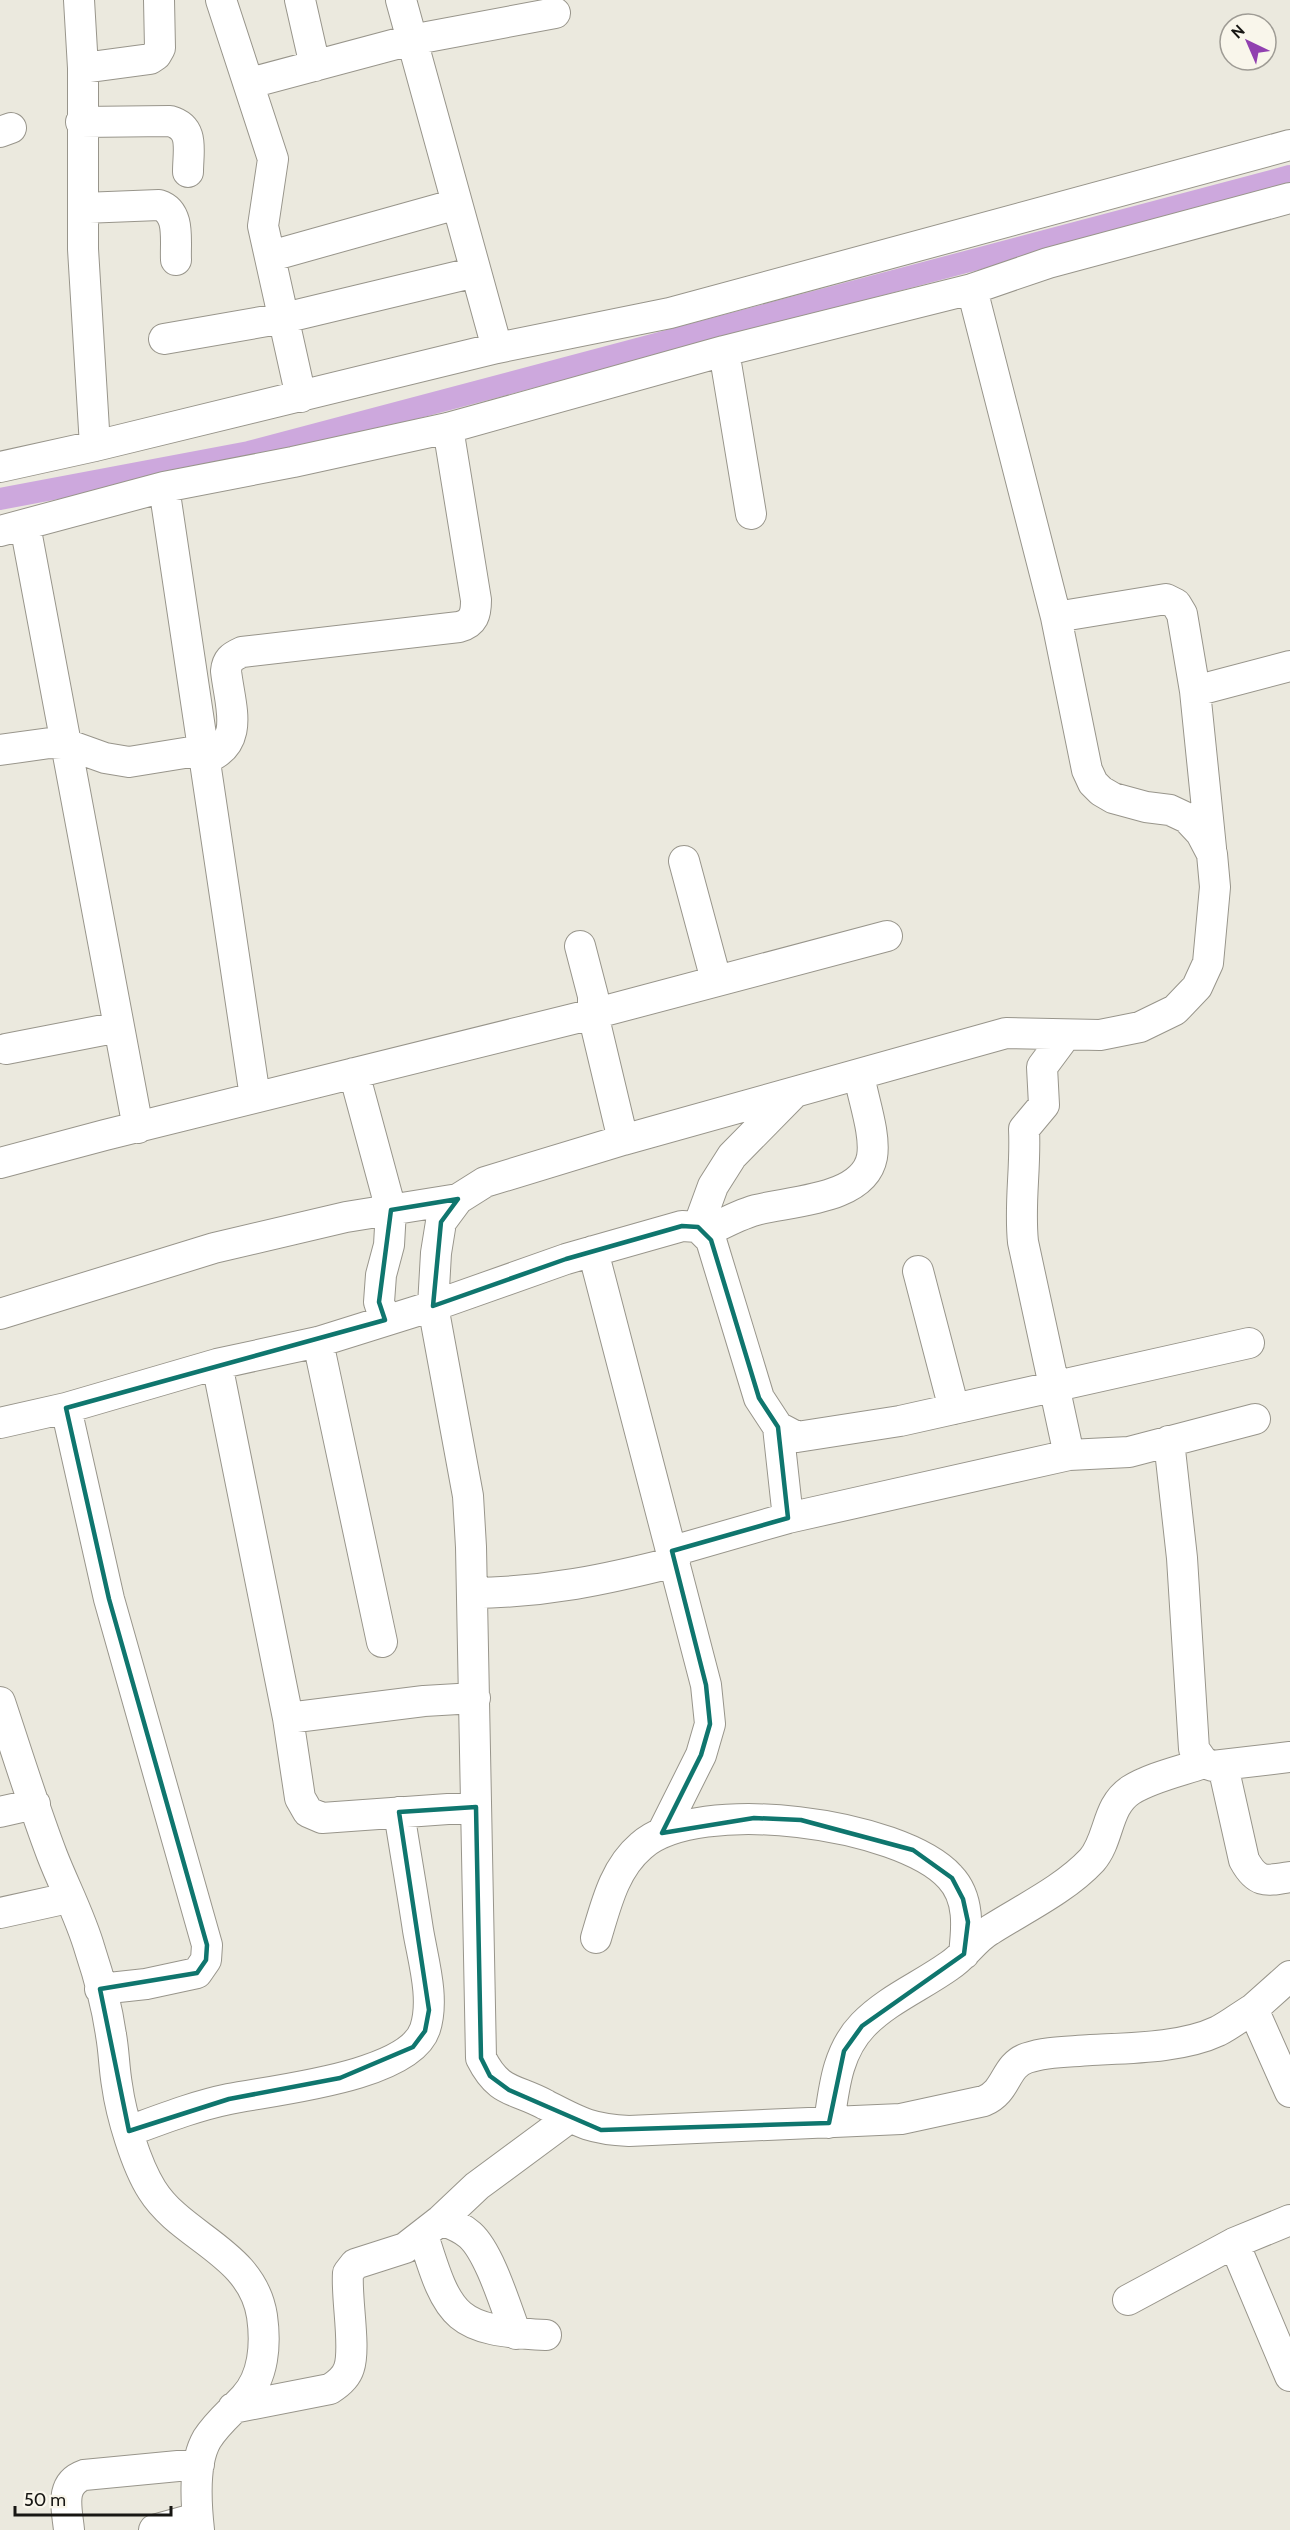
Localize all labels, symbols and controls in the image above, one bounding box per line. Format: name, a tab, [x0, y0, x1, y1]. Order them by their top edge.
north arrow	[1218, 12, 1278, 72]
text: N	[1227, 21, 1249, 42]
scale bar	[15, 2479, 171, 2517]
text: 50 m	[24, 2489, 66, 2511]

